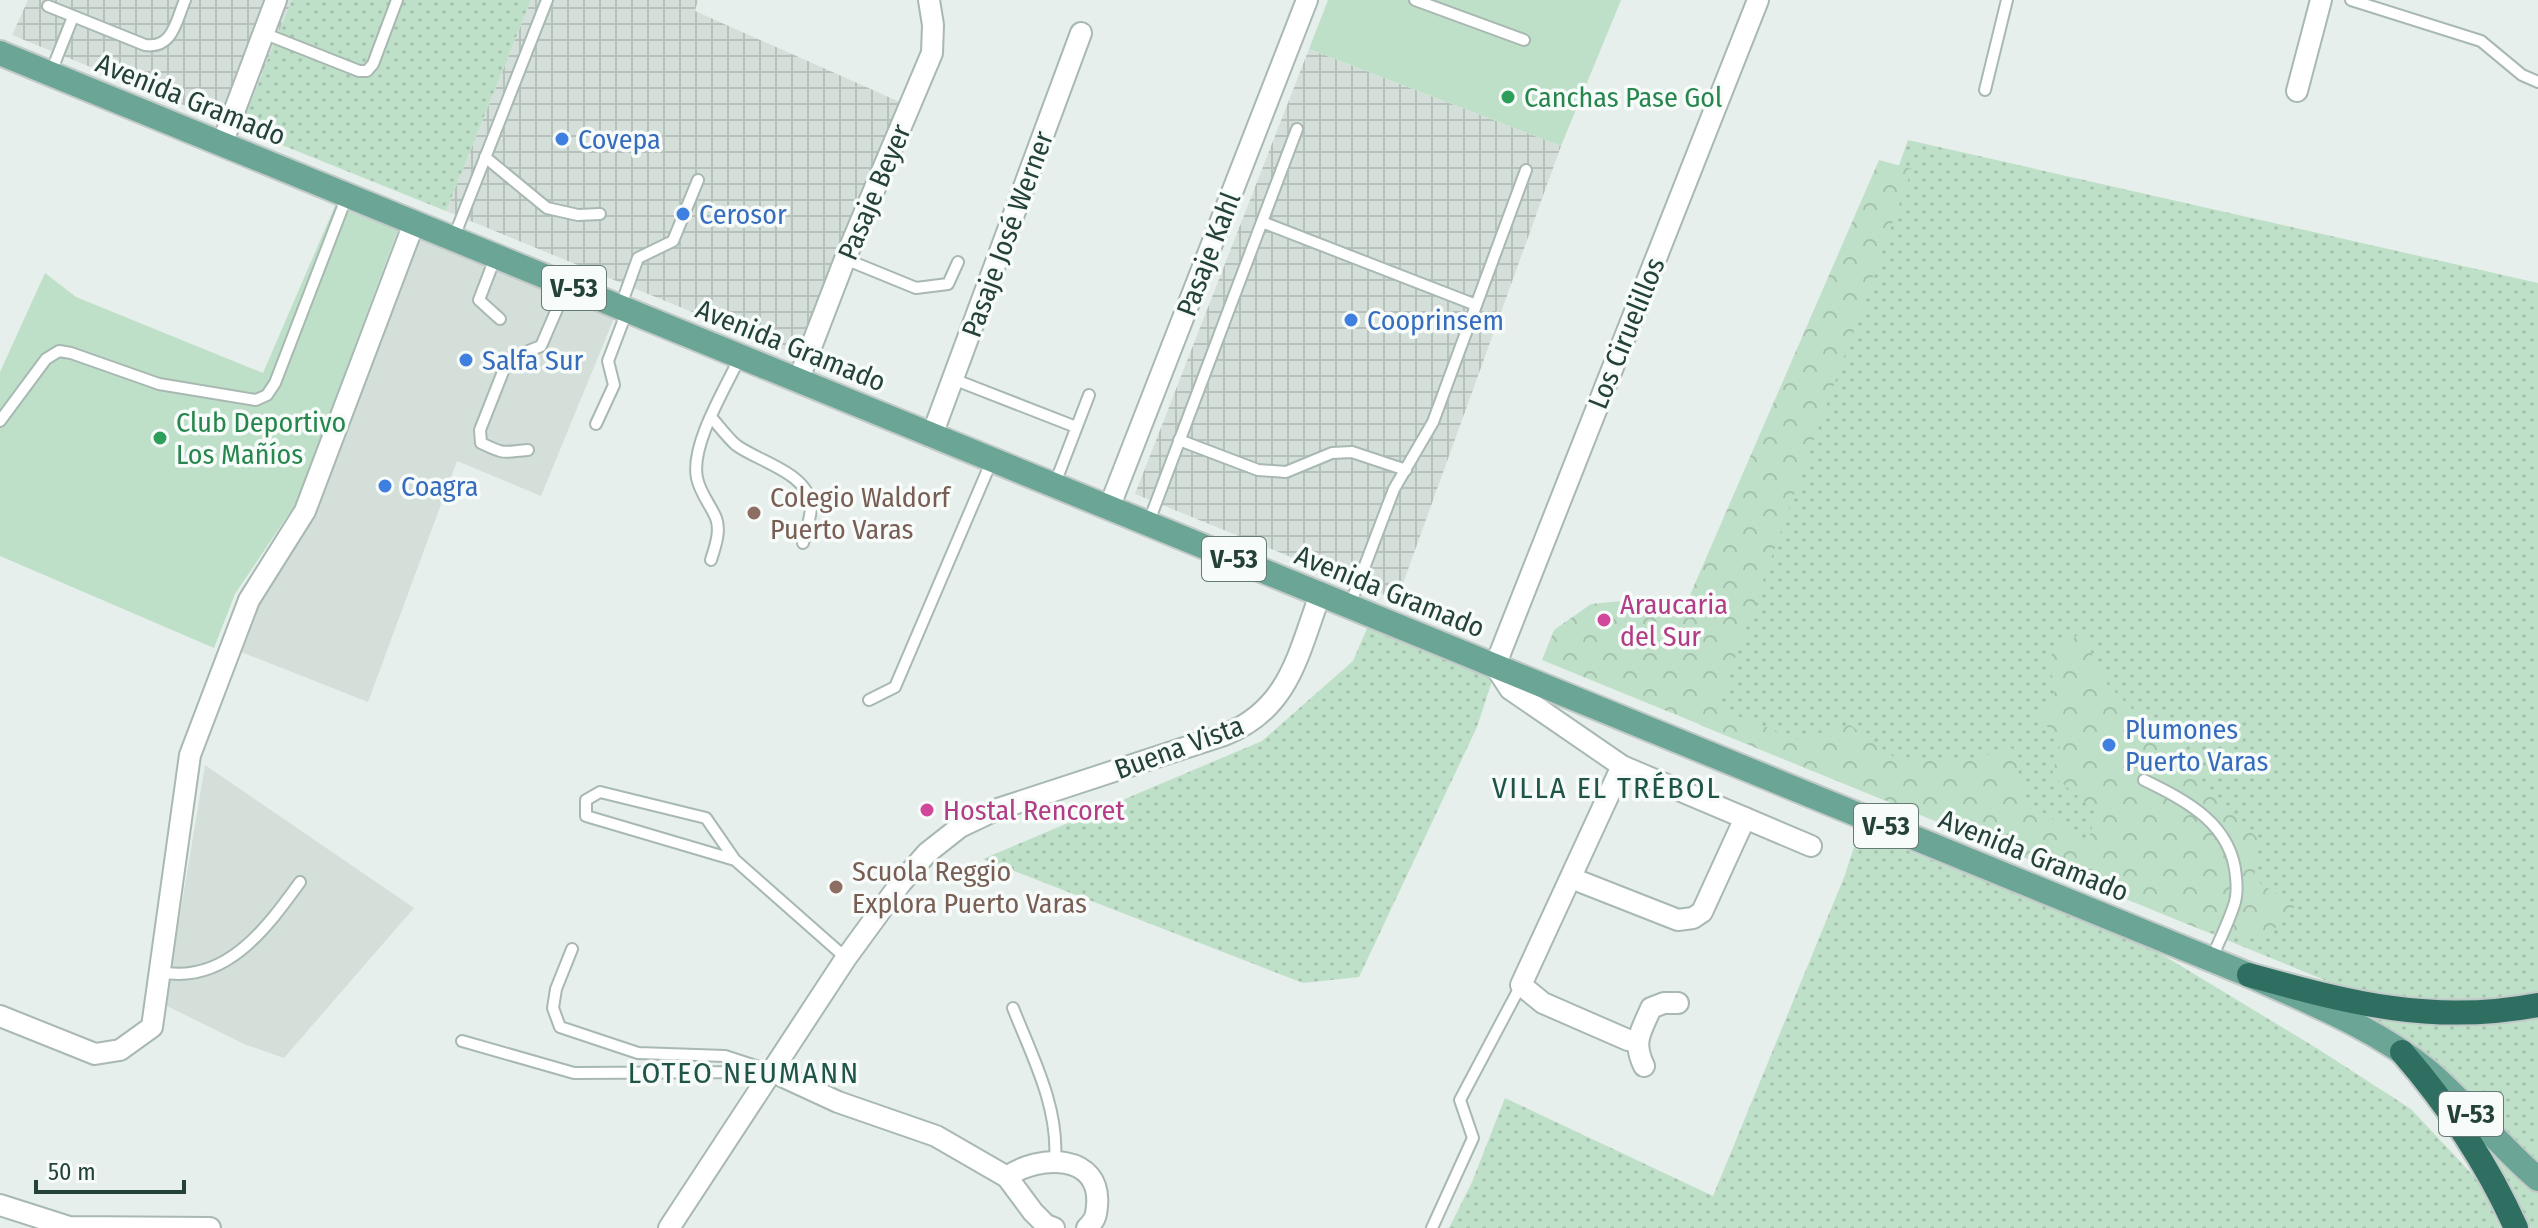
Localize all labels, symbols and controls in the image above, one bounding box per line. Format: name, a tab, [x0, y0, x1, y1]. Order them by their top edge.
street label: Avenida Gramado	[91, 46, 290, 153]
place label: Canchas Pase Gol	[1524, 81, 1722, 114]
marker: Canchas Pase Gol	[1499, 88, 1517, 106]
street label: Pasaje Beyer	[831, 119, 918, 265]
place label: Covepa	[578, 123, 661, 156]
street label: Pasaje José Werner	[955, 126, 1060, 342]
marker: Covepa	[553, 130, 571, 148]
street label: Pasaje Kahl	[1170, 188, 1247, 321]
place label: Cerosor	[699, 198, 787, 231]
marker: Cerosor	[674, 205, 692, 223]
street label: Los Ciruelillos	[1581, 253, 1672, 414]
road number: V-53	[542, 266, 606, 310]
street label: Avenida Gramado	[691, 292, 890, 399]
place label: Cooprinsem	[1367, 304, 1504, 337]
marker: Cooprinsem	[1342, 311, 1360, 329]
place label: Salfa Sur	[482, 344, 584, 377]
marker: Salfa Sur	[457, 351, 475, 369]
place label: Club Deportivo Los Mañíos	[176, 406, 346, 471]
marker: Club Deportivo Los Mañíos	[151, 429, 169, 447]
place label: Coagra	[401, 470, 478, 503]
marker: Coagra	[376, 477, 394, 495]
place label: Colegio Waldorf Puerto Varas	[770, 481, 952, 546]
marker: Colegio Waldorf Puerto Varas	[745, 504, 763, 522]
road number: V-53	[1202, 537, 1266, 581]
street label: Avenida Gramado	[1290, 538, 1489, 645]
place label: Araucaria del Sur	[1620, 588, 1728, 653]
marker: Araucaria del Sur	[1595, 611, 1613, 629]
street label: Buena Vista	[1110, 709, 1248, 786]
place label: Plumones Puerto Varas	[2125, 713, 2269, 778]
marker: Plumones Puerto Varas	[2100, 736, 2118, 754]
district label: VILLA EL TRÉBOL	[1492, 770, 1722, 806]
place label: Hostal Rencoret	[943, 794, 1125, 827]
marker: Hostal Rencoret	[918, 801, 936, 819]
street label: Avenida Gramado	[1934, 802, 2133, 909]
road number: V-53	[1854, 804, 1918, 848]
place label: Scuola Reggio Explora Puerto Varas	[852, 855, 1087, 920]
marker: Scuola Reggio Explora Puerto Varas	[827, 878, 845, 896]
district label: LOTEO NEUMANN	[628, 1055, 860, 1091]
road number: V-53	[2439, 1092, 2503, 1136]
scale bar	[36, 1144, 184, 1194]
text: 50 m	[48, 1158, 96, 1186]

